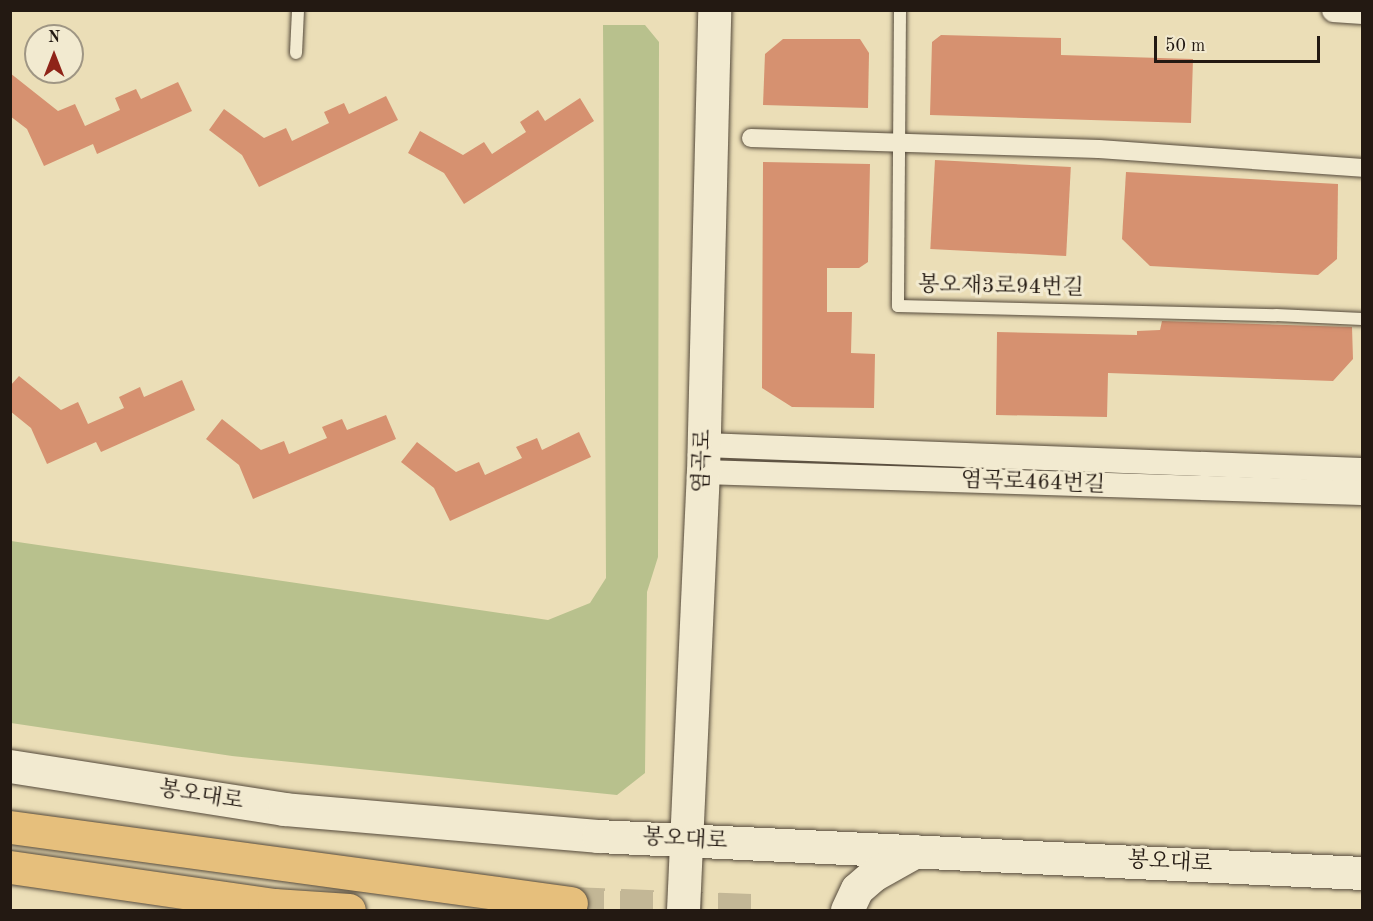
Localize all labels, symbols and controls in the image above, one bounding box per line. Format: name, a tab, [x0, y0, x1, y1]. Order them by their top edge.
north arrow	[24, 24, 84, 84]
scale bar	[1157, 24, 1324, 62]
text: N	[48, 30, 60, 46]
text: 50 m	[1165, 37, 1205, 55]
street label: 봉오재3로94번길	[918, 272, 1084, 302]
street label: 염곡로	[689, 429, 717, 493]
street label: 염곡로464번길	[960, 467, 1106, 499]
street label: 봉오대로	[157, 776, 245, 816]
street label: 봉오대로	[642, 825, 728, 855]
street label: 봉오대로	[1127, 848, 1213, 878]

